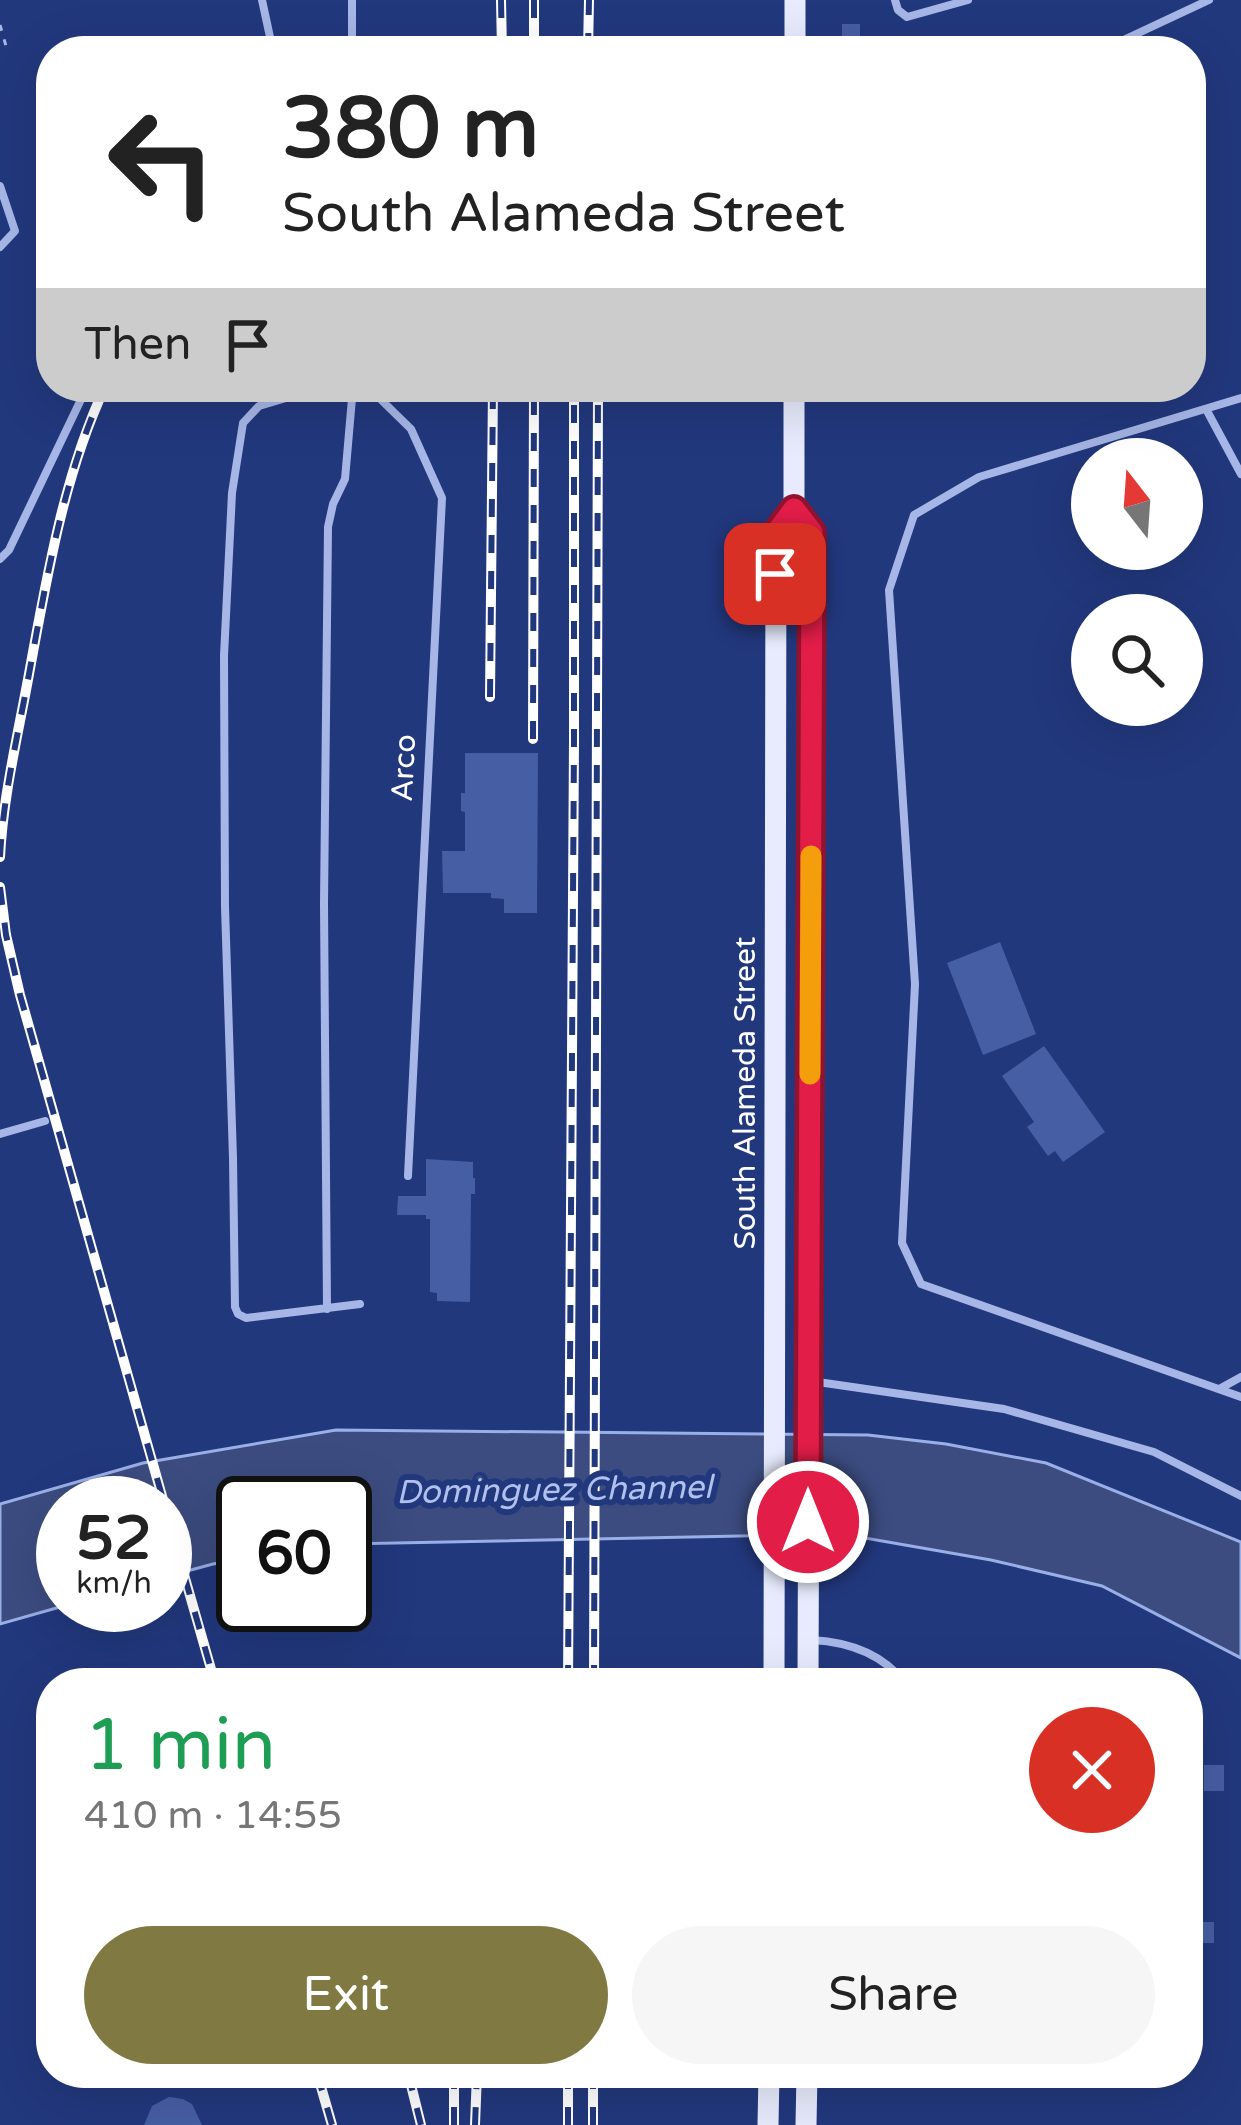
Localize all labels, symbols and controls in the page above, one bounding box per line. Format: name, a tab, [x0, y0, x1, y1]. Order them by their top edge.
text: 380 m	[282, 79, 539, 180]
icon: left	[84, 84, 240, 240]
text: South Alameda Street	[282, 181, 845, 246]
icon: arrive	[215, 312, 281, 378]
text: Then	[84, 318, 191, 372]
north arrow	[1071, 438, 1203, 570]
map controls	[1071, 438, 1203, 726]
pin	[724, 523, 826, 625]
icon: arrive	[742, 541, 808, 607]
button: search	[1071, 594, 1203, 726]
street label: Arco	[384, 733, 424, 803]
street label: South Alameda Street	[727, 937, 764, 1249]
position arrow	[745, 1459, 871, 1585]
water label: Dominguez Channel	[396, 1468, 716, 1512]
speed limit sign: 60	[216, 1476, 372, 1632]
text: 52	[76, 1503, 152, 1575]
text: km/h	[76, 1565, 152, 1602]
text: 1 min	[84, 1703, 276, 1790]
button: close	[1029, 1707, 1155, 1833]
text: 410 m · 14:55	[84, 1792, 342, 1839]
button: Exit	[84, 1926, 608, 2064]
button: Share	[632, 1926, 1155, 2064]

